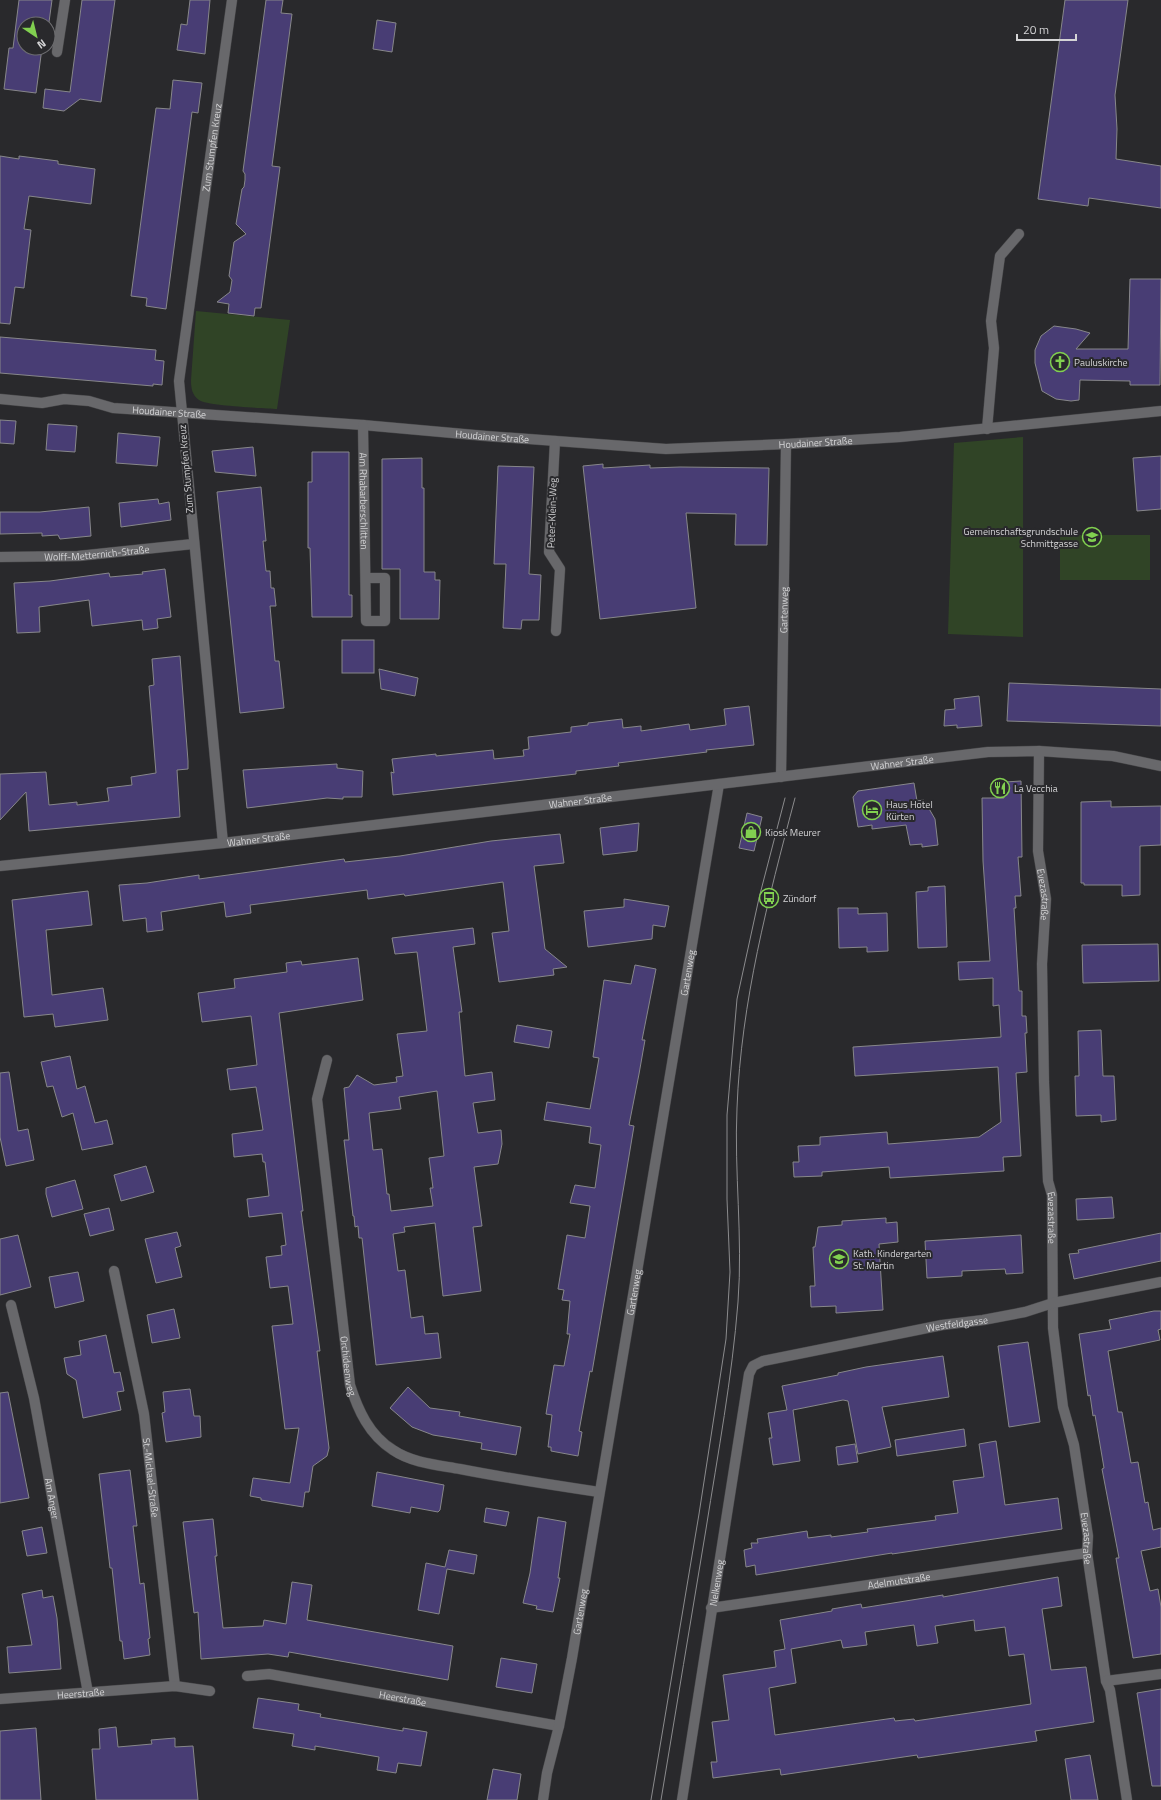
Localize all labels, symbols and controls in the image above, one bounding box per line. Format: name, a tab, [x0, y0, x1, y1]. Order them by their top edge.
north arrow	[16, 16, 56, 56]
scale bar	[1017, 16, 1076, 42]
text: 20 m	[1023, 20, 1049, 39]
text: N	[34, 35, 49, 53]
street label: Zum Stumpfen Kreuz	[198, 102, 225, 192]
church icon: Pauluskirche	[1049, 351, 1071, 373]
place label: Pauluskirche	[1074, 355, 1128, 370]
street label: Houdainer Straße	[132, 402, 207, 422]
street label: Zum Stumpfen Kreuz	[175, 424, 197, 514]
street label: Houdainer Straße	[455, 426, 530, 447]
street label: Houdainer Straße	[778, 432, 853, 452]
street label: Am Rhabarberschlitten	[356, 452, 372, 550]
street label: Peter-Klein-Weg	[543, 478, 561, 548]
place label: Gemeinschaftsgrundschule Schmittgasse	[963, 524, 1078, 551]
school or university icon: Gemeinschaftsgrundschule Schmittgasse	[1081, 526, 1103, 548]
street label: Wolff-Metternich-Straße	[44, 541, 150, 564]
street label: Gartenweg	[776, 587, 791, 633]
street label: Wahner Straße	[870, 751, 934, 773]
restaurant icon: La Vecchia	[989, 777, 1011, 799]
place label: La Vecchia	[1014, 781, 1058, 796]
street label: Wahner Straße	[548, 789, 613, 812]
place label: Haus Hotel Kürten	[886, 797, 933, 824]
hotel icon: Haus Hotel Kürten	[861, 799, 883, 821]
shop icon: Kiosk Meurer	[740, 821, 762, 843]
place label: Kiosk Meurer	[765, 825, 821, 840]
street label: Wahner Straße	[226, 828, 291, 850]
street label: Evezastraße	[1034, 867, 1054, 921]
bus stop icon: Zündorf	[758, 887, 780, 909]
place label: Zündorf	[783, 891, 817, 906]
street label: Gartenweg	[676, 949, 699, 997]
street label: Evezastraße	[1044, 1189, 1060, 1244]
place label: Kath. Kindergarten St. Martin	[853, 1246, 931, 1273]
school or university icon: Kath. Kindergarten St. Martin	[828, 1248, 850, 1270]
street label: Gartenweg	[622, 1268, 645, 1316]
street label: Westfeldgasse	[925, 1312, 989, 1336]
street label: Orchideenweg	[337, 1335, 361, 1398]
street label: St.-Michael-Straße	[139, 1437, 163, 1518]
street label: Am Anger	[41, 1477, 64, 1521]
street label: Evezastraße	[1077, 1511, 1096, 1565]
street label: Nelkenweg	[705, 1558, 727, 1607]
street label: Adelmutstraße	[867, 1569, 931, 1592]
street label: Gartenweg	[569, 1588, 591, 1636]
street label: Heerstraße	[56, 1684, 105, 1702]
street label: Heerstraße	[378, 1686, 428, 1710]

